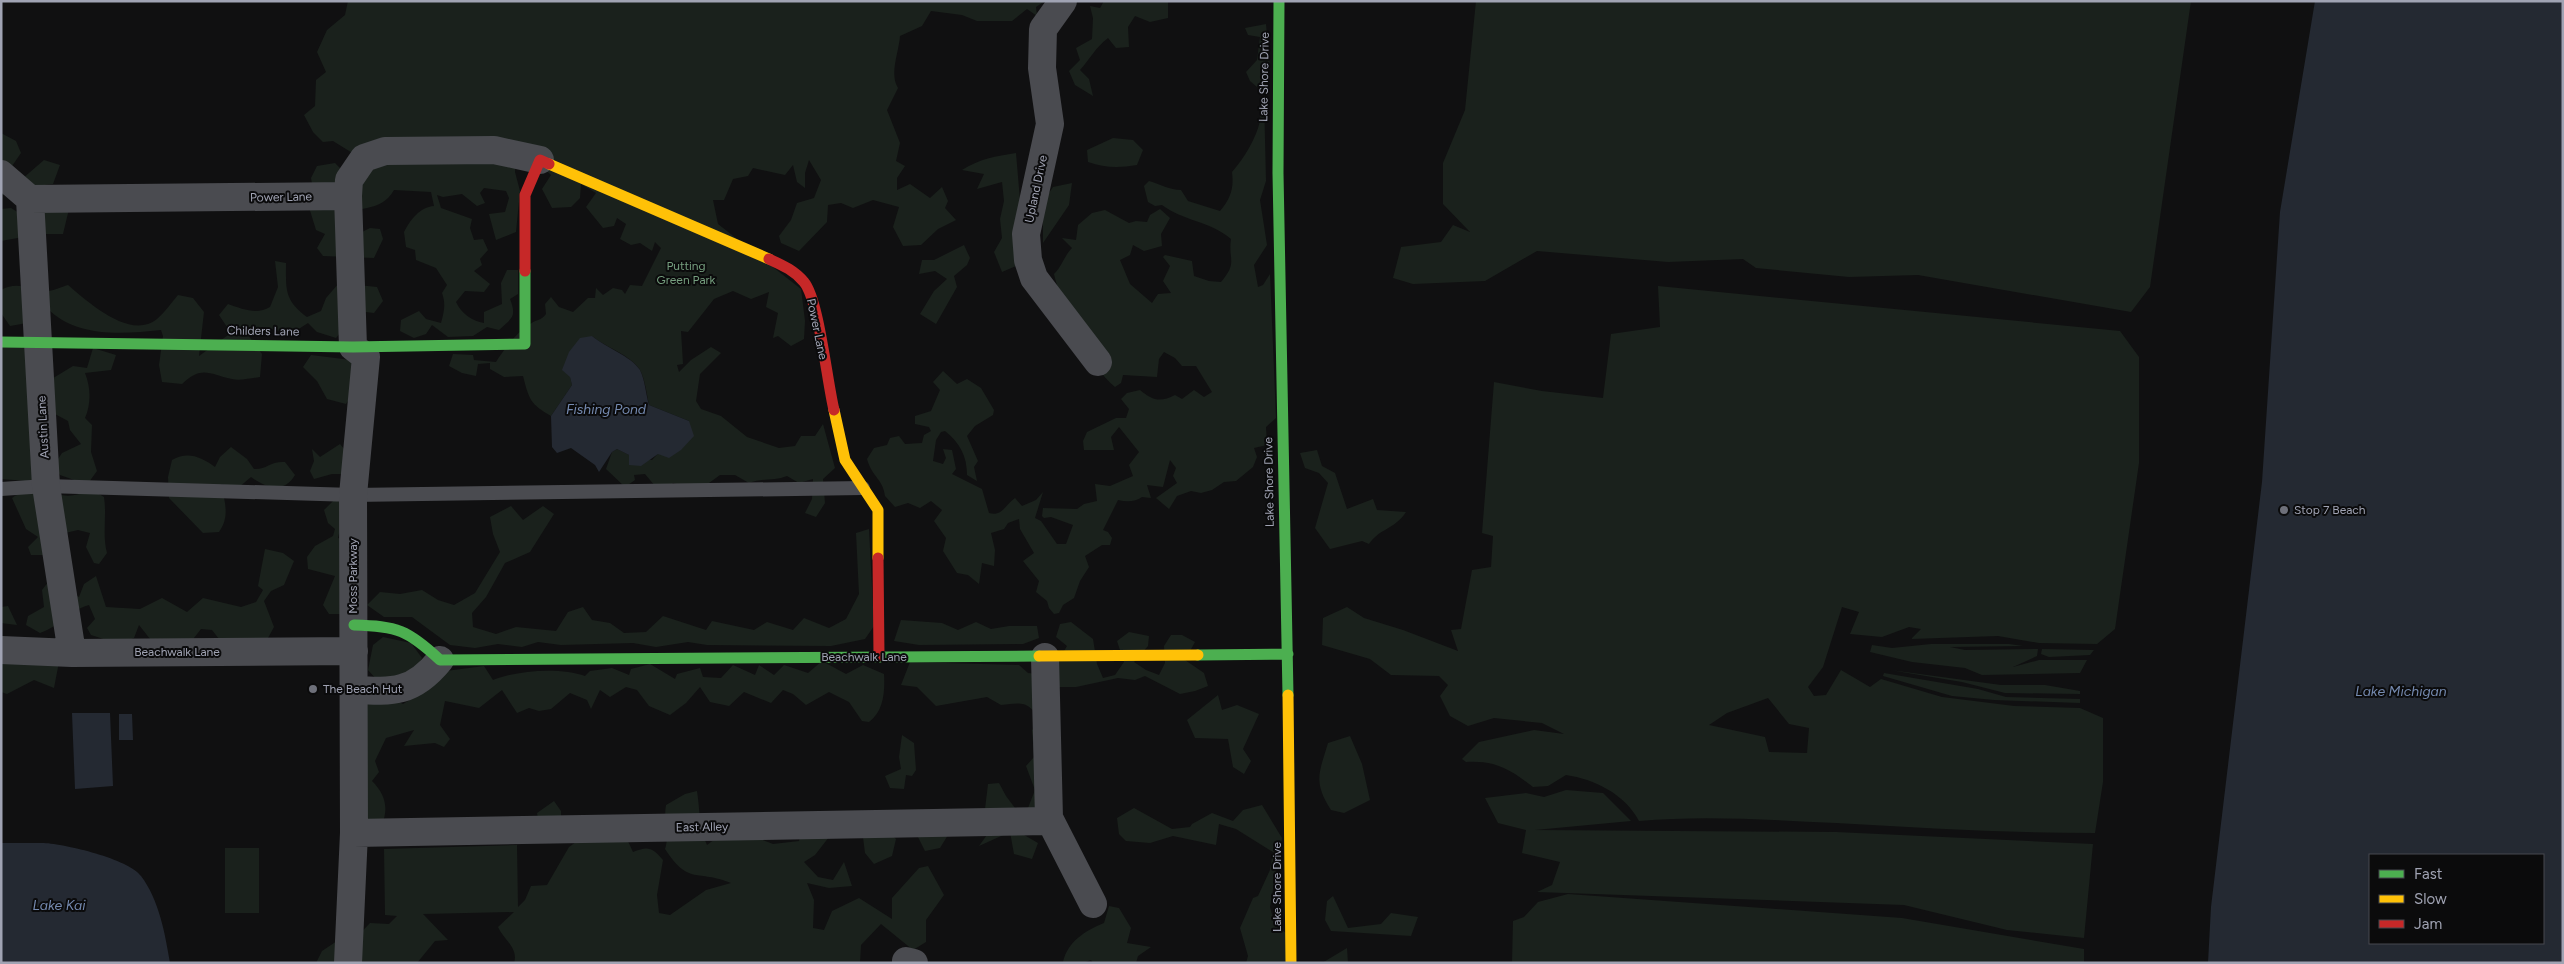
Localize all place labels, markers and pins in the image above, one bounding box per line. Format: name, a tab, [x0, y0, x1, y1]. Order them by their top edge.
place label: Stop 7 Beach	[2294, 503, 2366, 517]
marker: Stop 7 Beach	[2278, 504, 2290, 516]
place label: The Beach Hut	[323, 682, 403, 696]
marker: The Beach Hut	[307, 683, 319, 695]

